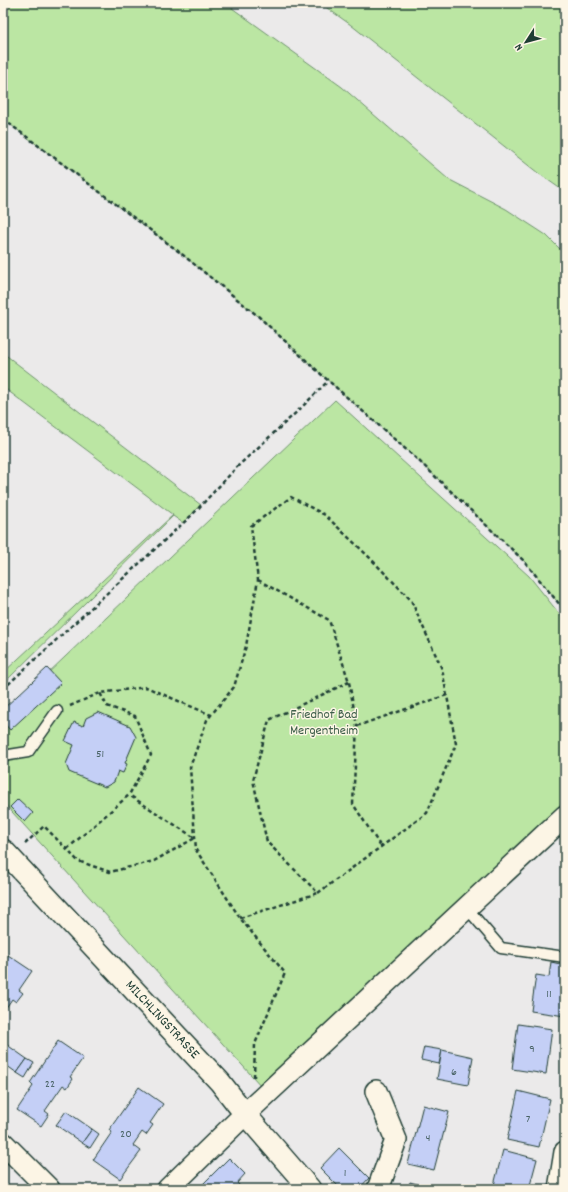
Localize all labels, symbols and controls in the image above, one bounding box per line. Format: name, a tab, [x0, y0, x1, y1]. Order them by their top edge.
north arrow	[506, 22, 546, 62]
text: N	[511, 39, 528, 54]
park label: Friedhof Bad Mergentheim	[290, 705, 358, 741]
house number: 51	[96, 746, 104, 763]
street label: MILCHLINGSTRASSE	[120, 976, 204, 1064]
house number: 11	[546, 986, 552, 1003]
house number: 9	[529, 1041, 535, 1058]
house number: 6	[451, 1064, 457, 1081]
house number: 22	[45, 1076, 55, 1093]
house number: 7	[526, 1111, 531, 1128]
house number: 20	[120, 1126, 132, 1143]
house number: 4	[426, 1130, 431, 1147]
house number: 1	[344, 1165, 346, 1182]

